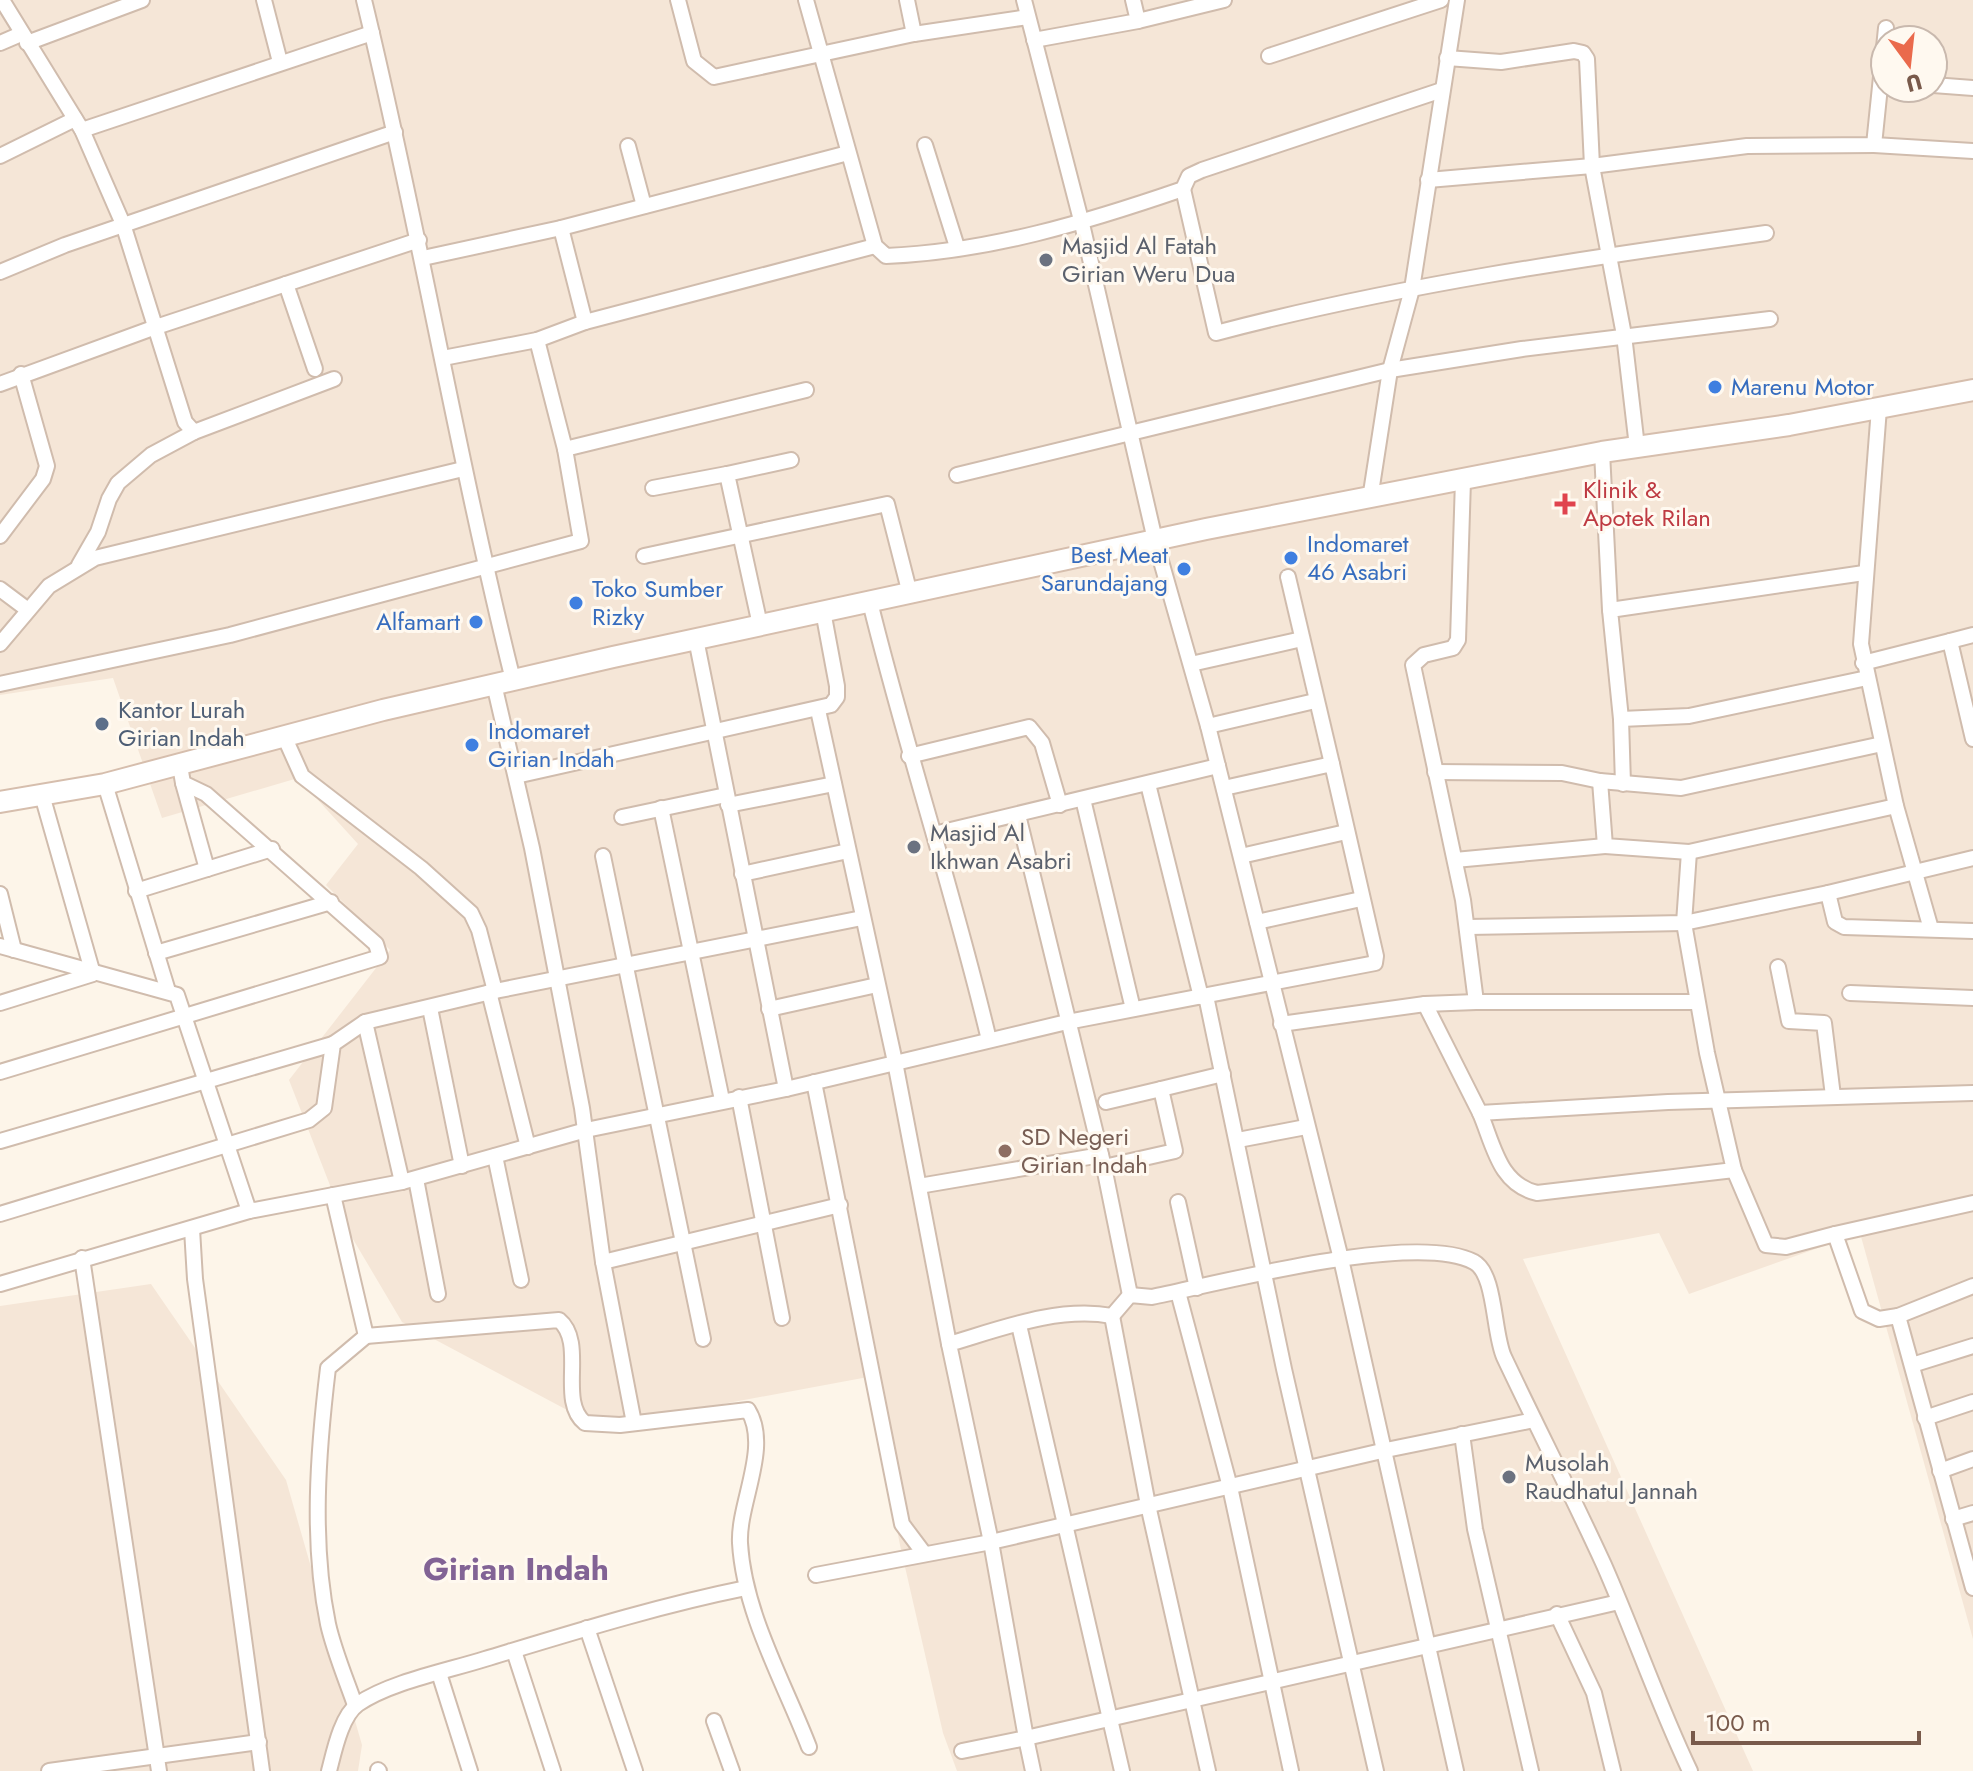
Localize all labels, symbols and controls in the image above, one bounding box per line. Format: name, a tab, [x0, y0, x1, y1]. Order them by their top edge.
north arrow	[1869, 24, 1949, 104]
text: U	[1903, 66, 1926, 101]
place label: Masjid Al Fatah Girian Weru Dua	[1062, 228, 1235, 291]
marker: Masjid Al Fatah Girian Weru Dua	[1037, 251, 1055, 269]
place label: Marenu Motor	[1731, 369, 1875, 404]
marker: Marenu Motor	[1706, 378, 1724, 396]
place label: Klinik & Apotek Rilan	[1583, 472, 1711, 535]
marker: Klinik & Apotek Rilan	[1554, 493, 1576, 515]
place label: Indomaret 46 Asabri	[1307, 526, 1409, 589]
place label: Best Meat Sarundajang	[1041, 537, 1168, 600]
marker: Indomaret 46 Asabri	[1282, 549, 1300, 567]
marker: Best Meat Sarundajang	[1175, 560, 1193, 578]
place label: Toko Sumber Rizky	[592, 571, 724, 634]
marker: Toko Sumber Rizky	[567, 594, 585, 612]
place label: Alfamart	[376, 604, 460, 639]
marker: Alfamart	[467, 613, 485, 631]
place label: Kantor Lurah Girian Indah	[118, 692, 245, 755]
place label: Indomaret Girian Indah	[488, 713, 615, 776]
marker: Kantor Lurah Girian Indah	[93, 715, 111, 733]
marker: Indomaret Girian Indah	[463, 736, 481, 754]
place label: Masjid Al Ikhwan Asabri	[930, 815, 1072, 878]
marker: Masjid Al Ikhwan Asabri	[905, 838, 923, 856]
place label: SD Negeri Girian Indah	[1021, 1119, 1148, 1182]
marker: SD Negeri Girian Indah	[996, 1142, 1014, 1160]
place label: Musolah Raudhatul Jannah	[1525, 1445, 1698, 1508]
marker: Musolah Raudhatul Jannah	[1500, 1468, 1518, 1486]
district label: Girian Indah	[423, 1546, 609, 1592]
scale bar	[1693, 1695, 1919, 1745]
text: 100 m	[1705, 1705, 1771, 1740]

